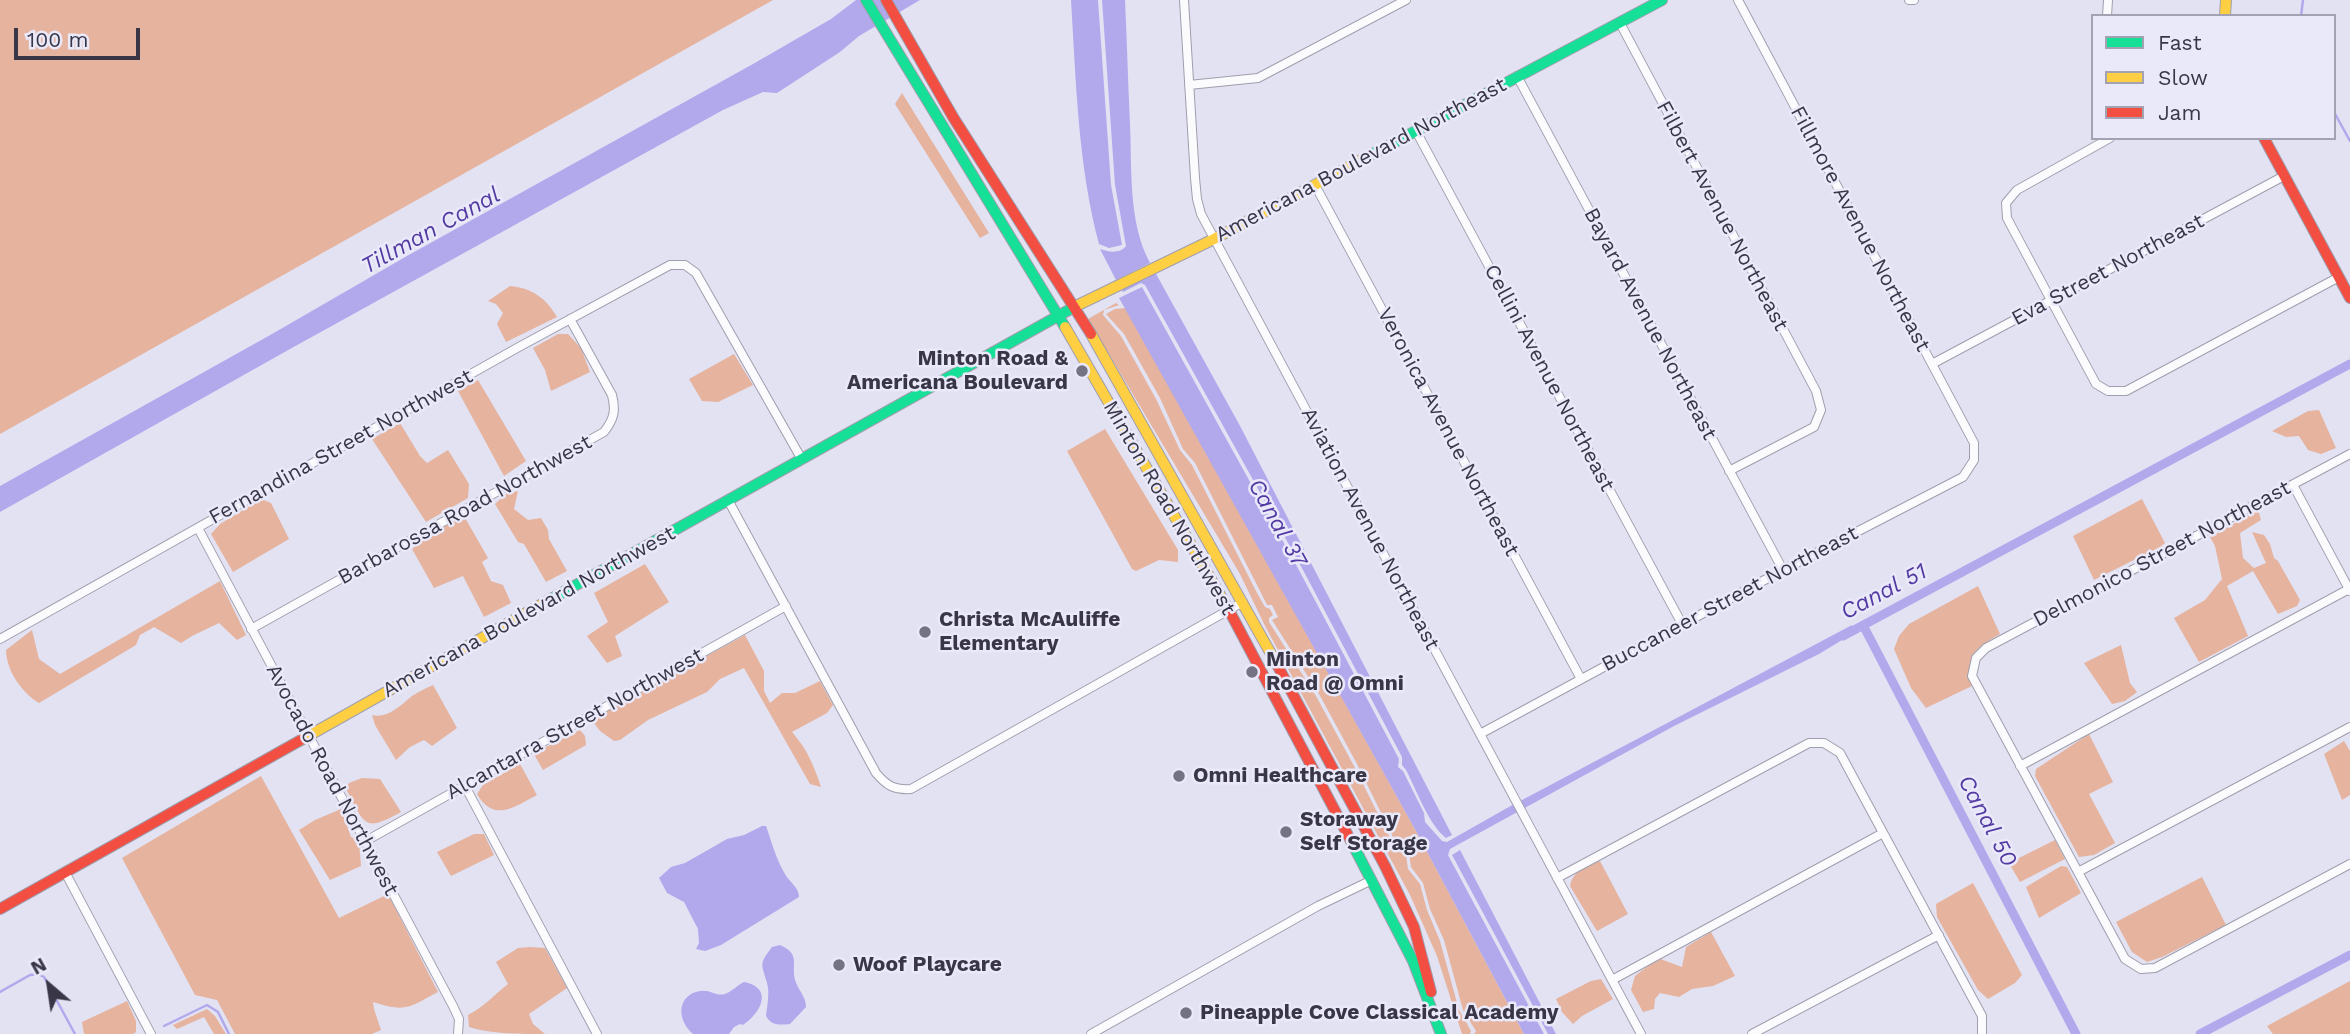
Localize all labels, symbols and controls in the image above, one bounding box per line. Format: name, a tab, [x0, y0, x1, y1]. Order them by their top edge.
scale bar	[18, 14, 144, 58]
legend	[2091, 14, 2336, 140]
text: 100 m	[27, 27, 89, 52]
text: Fast	[2158, 30, 2202, 55]
text: Slow	[2158, 65, 2208, 90]
street label: Americana Boulevard Northeast	[1211, 72, 1511, 248]
street label: Filbert Avenue Northeast	[1651, 97, 1793, 335]
text: Jam	[2158, 100, 2201, 125]
street label: Fillmore Avenue Northeast	[1784, 102, 1936, 356]
water label: Tillman Canal	[357, 181, 505, 281]
street label: Bayard Avenue Northeast	[1578, 204, 1722, 444]
street label: Eva Street Northeast	[2008, 209, 2208, 331]
street label: Cellini Avenue Northeast	[1478, 260, 1620, 496]
street label: Veronica Avenue Northeast	[1372, 303, 1524, 561]
place label: Minton Road & Americana Boulevard	[847, 346, 1068, 396]
marker: Minton Road & Americana Boulevard	[1074, 363, 1090, 379]
street label: Fernandina Street Northwest	[205, 364, 477, 530]
street label: Minton Road Northwest	[1097, 396, 1241, 620]
street label: Aviation Avenue Northeast	[1295, 403, 1445, 655]
street label: Barbarossa Road Northwest	[334, 430, 596, 590]
water label: Canal 37	[1242, 474, 1312, 572]
street label: Delmonico Street Northeast	[2029, 475, 2295, 633]
street label: Americana Boulevard Northwest	[378, 521, 680, 703]
street label: Buccaneer Street Northeast	[1597, 521, 1863, 677]
water label: Canal 51	[1836, 558, 1932, 626]
place label: Christa McAuliffe Elementary	[939, 607, 1120, 657]
marker: Christa McAuliffe Elementary	[917, 624, 933, 640]
street label: Alcantarra Street Northwest	[442, 643, 708, 805]
place label: Minton Road @ Omni	[1266, 647, 1404, 697]
street label: Avocado Road Northwest	[260, 660, 404, 900]
marker: Minton Road @ Omni	[1244, 664, 1260, 680]
place label: Omni Healthcare	[1193, 763, 1367, 789]
marker: Omni Healthcare	[1171, 768, 1187, 784]
water label: Canal 50	[1951, 771, 2023, 871]
place label: Storaway Self Storage	[1300, 807, 1428, 857]
marker: Storaway Self Storage	[1278, 824, 1294, 840]
north arrow	[14, 950, 84, 1020]
place label: Woof Playcare	[853, 952, 1002, 978]
text: N	[27, 953, 50, 980]
marker: Woof Playcare	[831, 957, 847, 973]
place label: Pineapple Cove Classical Academy	[1200, 1000, 1559, 1026]
marker: Pineapple Cove Classical Academy	[1178, 1005, 1194, 1021]

